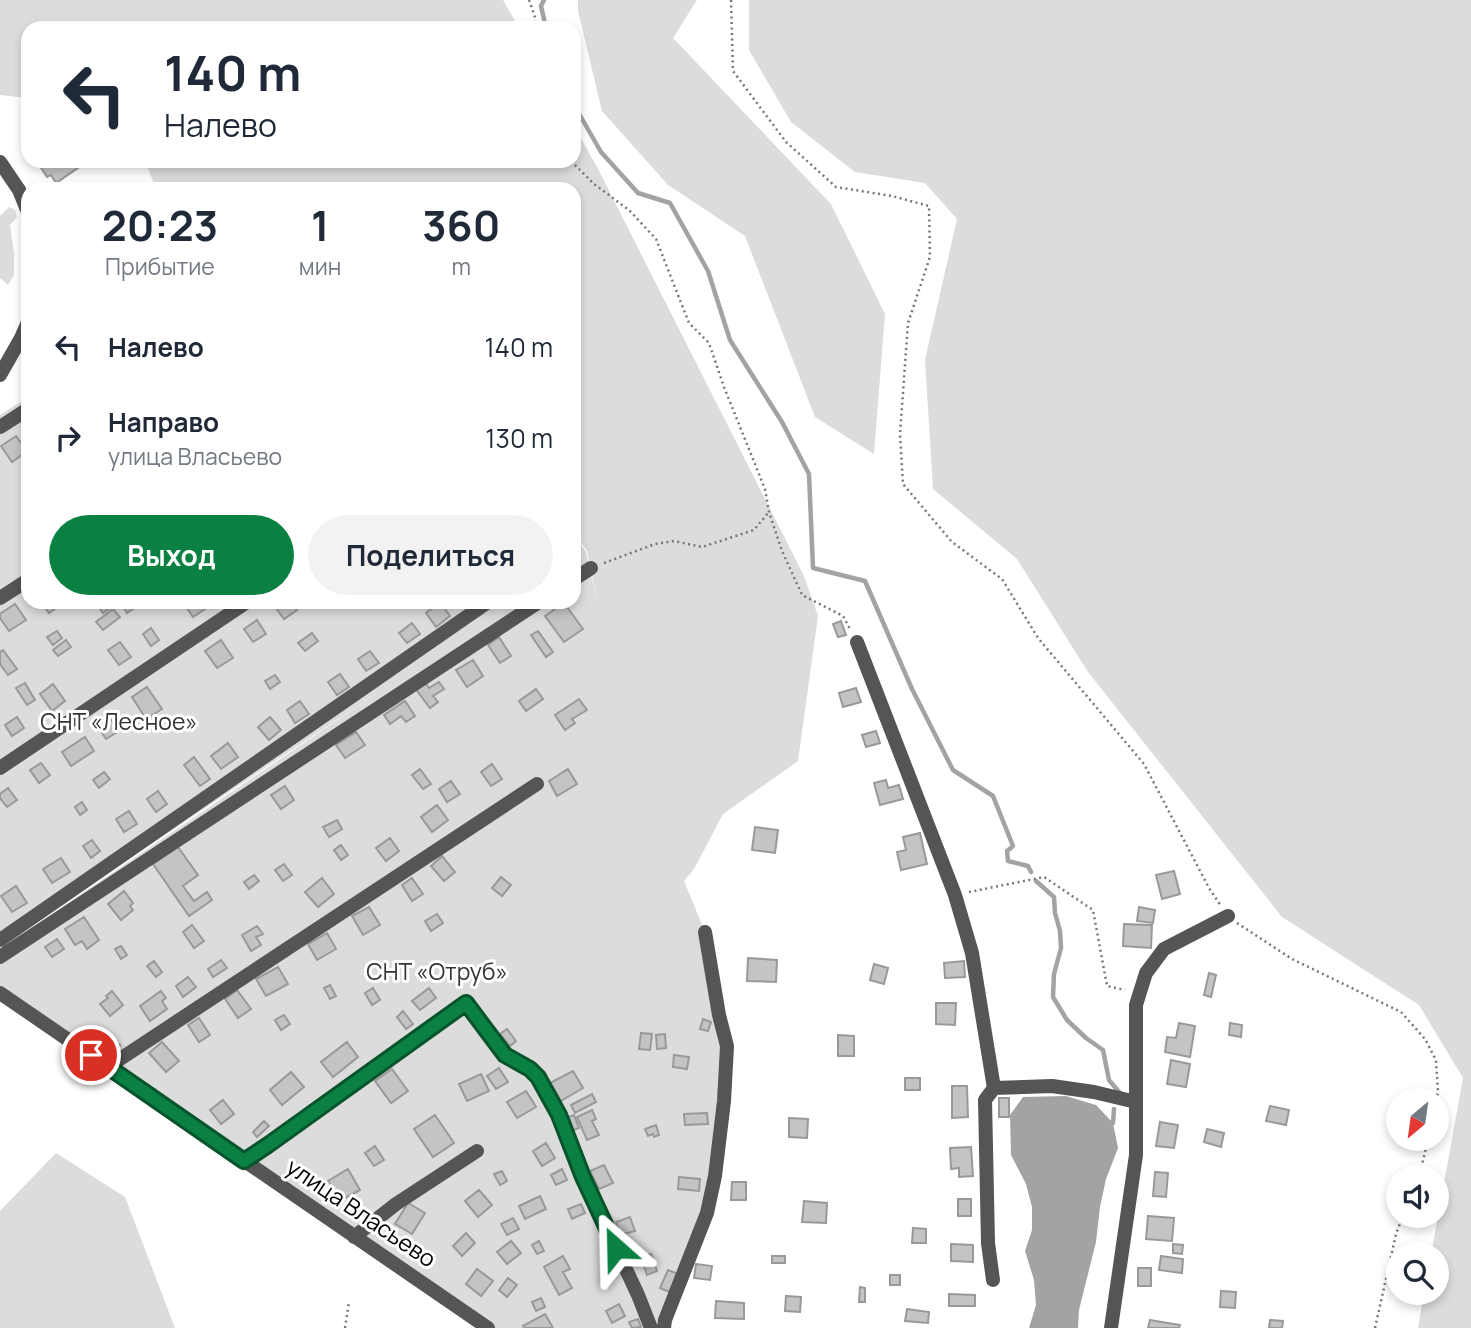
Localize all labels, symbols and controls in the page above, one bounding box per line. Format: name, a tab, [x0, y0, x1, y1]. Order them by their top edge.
text: 140 m	[164, 39, 301, 106]
icon: left	[49, 49, 140, 140]
text: Налево	[164, 103, 277, 147]
text: 20:23	[102, 196, 218, 254]
text: 1	[311, 196, 329, 254]
text: 360	[422, 196, 500, 254]
text: Прибытие	[105, 250, 215, 282]
text: мин	[299, 250, 341, 282]
text: m	[451, 250, 471, 282]
icon: left	[49, 328, 87, 366]
text: Налево	[108, 329, 204, 365]
text: 140 m	[484, 329, 553, 365]
text: Направо	[108, 404, 219, 440]
icon: right	[49, 419, 87, 457]
text: 130 m	[485, 420, 553, 456]
text: улица Власьево	[108, 440, 282, 472]
button: Выход	[49, 515, 294, 595]
button: Поделиться	[308, 515, 553, 595]
park label: СНТ «Лесное»	[40, 705, 198, 737]
park label: СНТ «Отруб»	[366, 955, 508, 987]
pin	[61, 1025, 121, 1085]
icon: arrive	[72, 1036, 110, 1074]
north arrow	[1386, 1088, 1449, 1152]
map controls	[1386, 1088, 1449, 1305]
street label: улица Власьево	[280, 1150, 443, 1274]
button: sound	[1386, 1165, 1449, 1228]
position arrow	[579, 1211, 653, 1285]
button: search	[1386, 1242, 1449, 1305]

